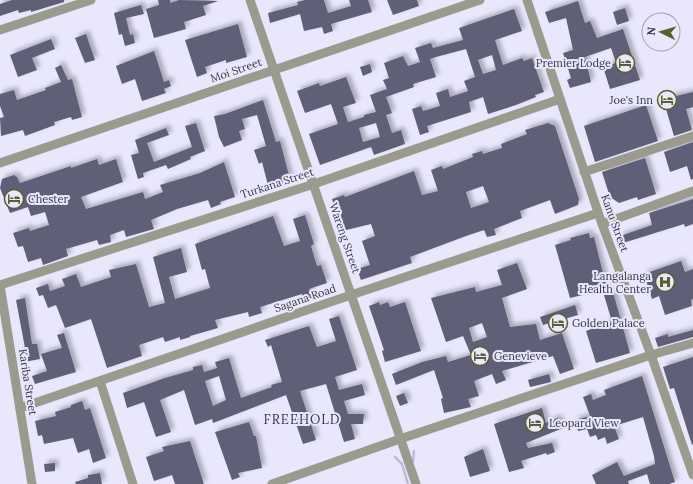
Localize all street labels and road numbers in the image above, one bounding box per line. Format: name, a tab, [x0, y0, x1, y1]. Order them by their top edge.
street label: Moi Street	[208, 54, 264, 85]
street label: Turkana Street	[239, 164, 316, 201]
street label: Kanu Street	[598, 192, 632, 255]
street label: Wareng Street	[326, 201, 364, 276]
street label: Sagana Road	[272, 281, 338, 315]
street label: Kariba Street	[16, 348, 40, 417]

